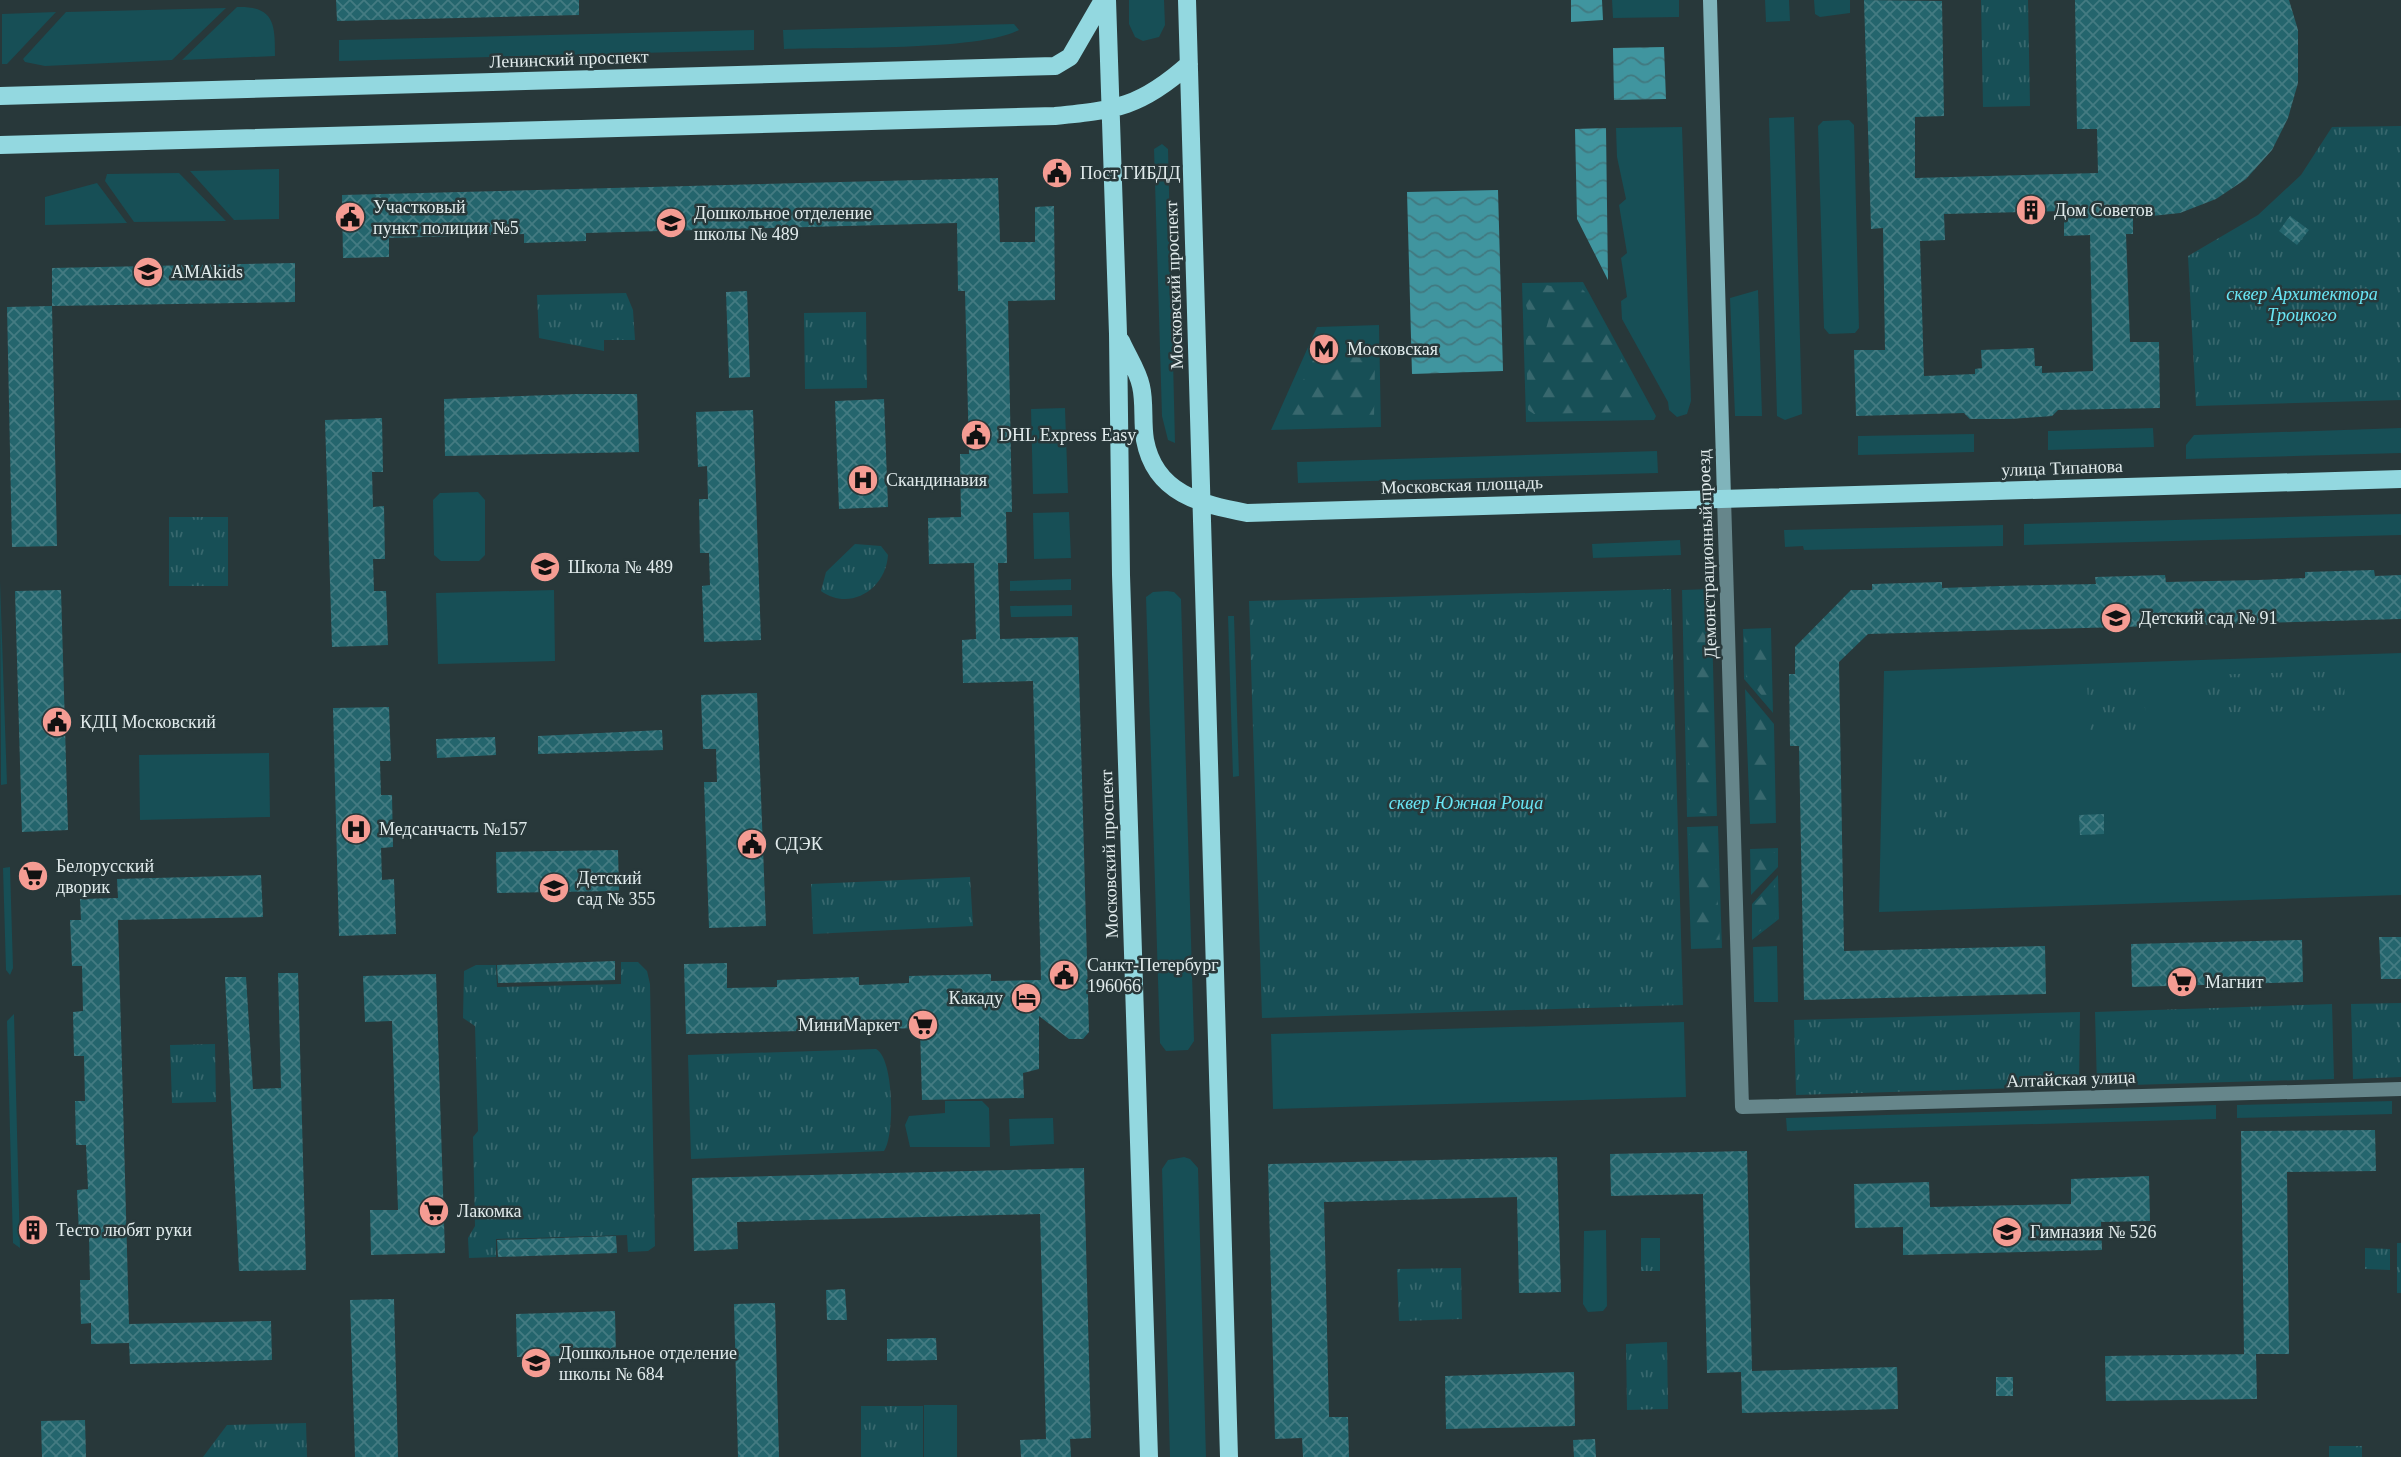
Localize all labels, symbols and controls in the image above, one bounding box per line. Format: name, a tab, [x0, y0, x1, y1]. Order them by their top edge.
street label: Ленинский проспект	[489, 46, 649, 72]
public building icon: Пост ГИБДД	[1040, 156, 1074, 190]
place label: Пост ГИБДД	[1080, 163, 1180, 183]
building icon: Дом Советов	[2014, 193, 2048, 227]
place label: Участковый пункт полиции №5	[373, 197, 519, 238]
public building icon: Участковый пункт полиции №5	[333, 200, 367, 234]
street label: Московский проспект	[1161, 200, 1187, 370]
place label: Дом Советов	[2054, 200, 2153, 220]
place label: Дошкольное отделение школы № 489	[694, 203, 872, 244]
school or university icon: Дошкольное отделение школы № 489	[654, 206, 688, 240]
school or university icon: AMAkids	[131, 255, 165, 289]
place label: AMAkids	[171, 262, 243, 282]
park label: сквер Архитектора Троцкого	[2226, 284, 2378, 325]
metro station icon: Московская	[1307, 332, 1341, 366]
place label: Московская	[1347, 339, 1438, 359]
public building icon: DHL Express Easy	[959, 418, 993, 452]
place label: DHL Express Easy	[999, 425, 1136, 445]
street label: Демонстрационный проезд	[1693, 449, 1721, 659]
street label: улица Типанова	[2001, 456, 2123, 480]
hospital icon: Скандинавия	[846, 463, 880, 497]
place label: Скандинавия	[886, 470, 987, 490]
street label: Московская площадь	[1381, 472, 1543, 498]
school or university icon: Школа № 489	[528, 550, 562, 584]
place label: Школа № 489	[568, 557, 673, 577]
school or university icon: Детский сад № 91	[2099, 601, 2133, 635]
place label: Детский сад № 91	[2139, 608, 2278, 628]
public building icon: КДЦ Московский	[40, 705, 74, 739]
place label: КДЦ Московский	[80, 712, 216, 732]
street label: Московский проспект	[1096, 769, 1122, 939]
park label: сквер Южная Роща	[1389, 793, 1543, 813]
hospital icon: Медсанчасть №157	[339, 812, 373, 846]
place label: Медсанчасть №157	[379, 819, 527, 839]
public building icon: СДЭК	[735, 827, 769, 861]
place label: СДЭК	[775, 834, 824, 854]
place label: Белорусский дворик	[56, 856, 154, 897]
supermarket icon: Белорусский дворик	[16, 859, 50, 893]
place label: Детский сад № 355	[577, 868, 656, 909]
school or university icon: Детский сад № 355	[537, 871, 571, 905]
place label: Санкт-Петербург 196066	[1087, 955, 1219, 996]
public building icon: Санкт-Петербург 196066	[1047, 958, 1081, 992]
supermarket icon: Магнит	[2165, 965, 2199, 999]
place label: Магнит	[2205, 972, 2264, 992]
hotel icon: Какаду	[1009, 981, 1043, 1015]
place label: Какаду	[949, 988, 1003, 1008]
supermarket icon: МиниМаркет	[906, 1008, 940, 1042]
place label: МиниМаркет	[798, 1015, 900, 1035]
street label: Алтайская улица	[2006, 1067, 2136, 1091]
supermarket icon: Лакомка	[417, 1194, 451, 1228]
place label: Лакомка	[457, 1201, 522, 1221]
building icon: Тесто любят руки	[16, 1213, 50, 1247]
school or university icon: Гимназия № 526	[1990, 1215, 2024, 1249]
place label: Тесто любят руки	[56, 1220, 192, 1240]
place label: Гимназия № 526	[2030, 1222, 2157, 1242]
place label: Дошкольное отделение школы № 684	[559, 1343, 737, 1384]
school or university icon: Дошкольное отделение школы № 684	[519, 1346, 553, 1380]

